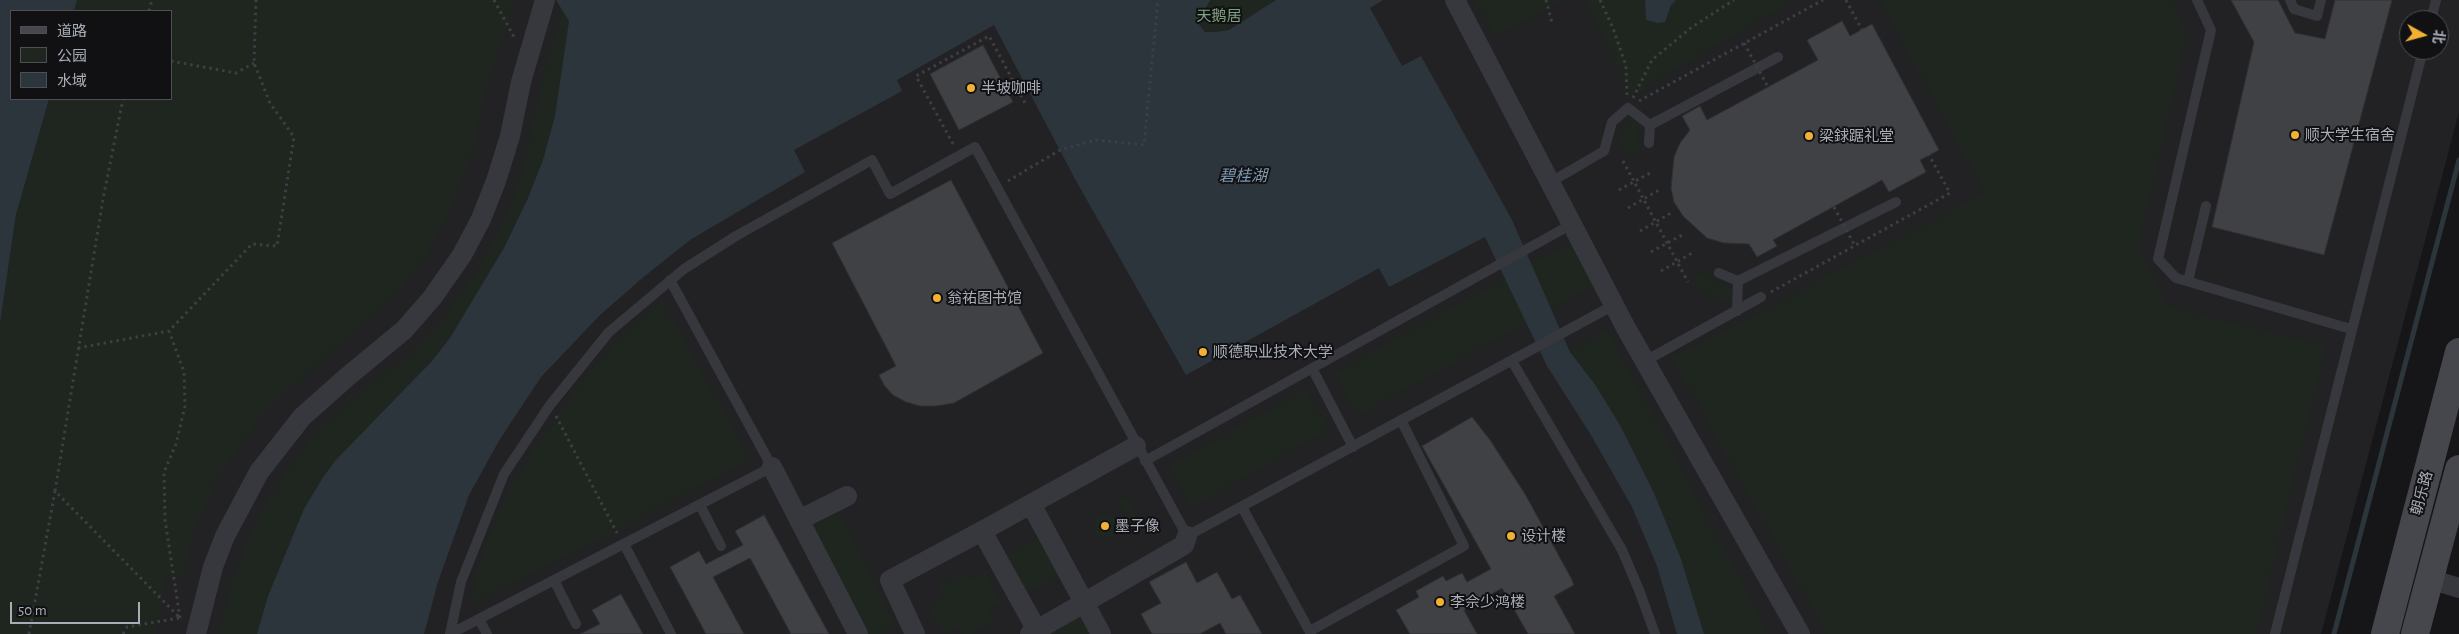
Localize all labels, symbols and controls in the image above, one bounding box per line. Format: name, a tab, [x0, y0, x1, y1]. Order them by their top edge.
park label: 天鹅居	[1197, 7, 1241, 25]
legend	[10, 10, 172, 100]
north arrow	[2399, 10, 2449, 60]
text: 道路	[57, 24, 87, 39]
text: 北	[2430, 29, 2446, 45]
text: 公园	[57, 49, 87, 64]
text: 水域	[57, 74, 87, 89]
place label: 半坡咖啡	[981, 79, 1041, 97]
marker: 半坡咖啡	[965, 82, 977, 94]
place label: 顺大学生宿舍	[2305, 126, 2395, 144]
place label: 梁銶踞礼堂	[1819, 127, 1894, 145]
marker: 顺大学生宿舍	[2289, 129, 2301, 141]
marker: 梁銶踞礼堂	[1803, 130, 1815, 142]
water label: 碧桂湖	[1219, 166, 1267, 186]
place label: 翁祐图书馆	[947, 289, 1022, 307]
marker: 翁祐图书馆	[931, 292, 943, 304]
place label: 顺德职业技术大学	[1213, 343, 1333, 361]
marker: 顺德职业技术大学	[1197, 346, 1209, 358]
street label: 朝乐路	[2407, 469, 2437, 517]
place label: 墨子像	[1115, 517, 1160, 535]
marker: 墨子像	[1099, 520, 1111, 532]
place label: 设计楼	[1521, 527, 1566, 545]
marker: 设计楼	[1505, 530, 1517, 542]
scale bar	[12, 592, 142, 624]
place label: 李佘少鸿楼	[1450, 593, 1525, 611]
marker: 李佘少鸿楼	[1434, 596, 1446, 608]
text: 50 m	[18, 603, 47, 618]

